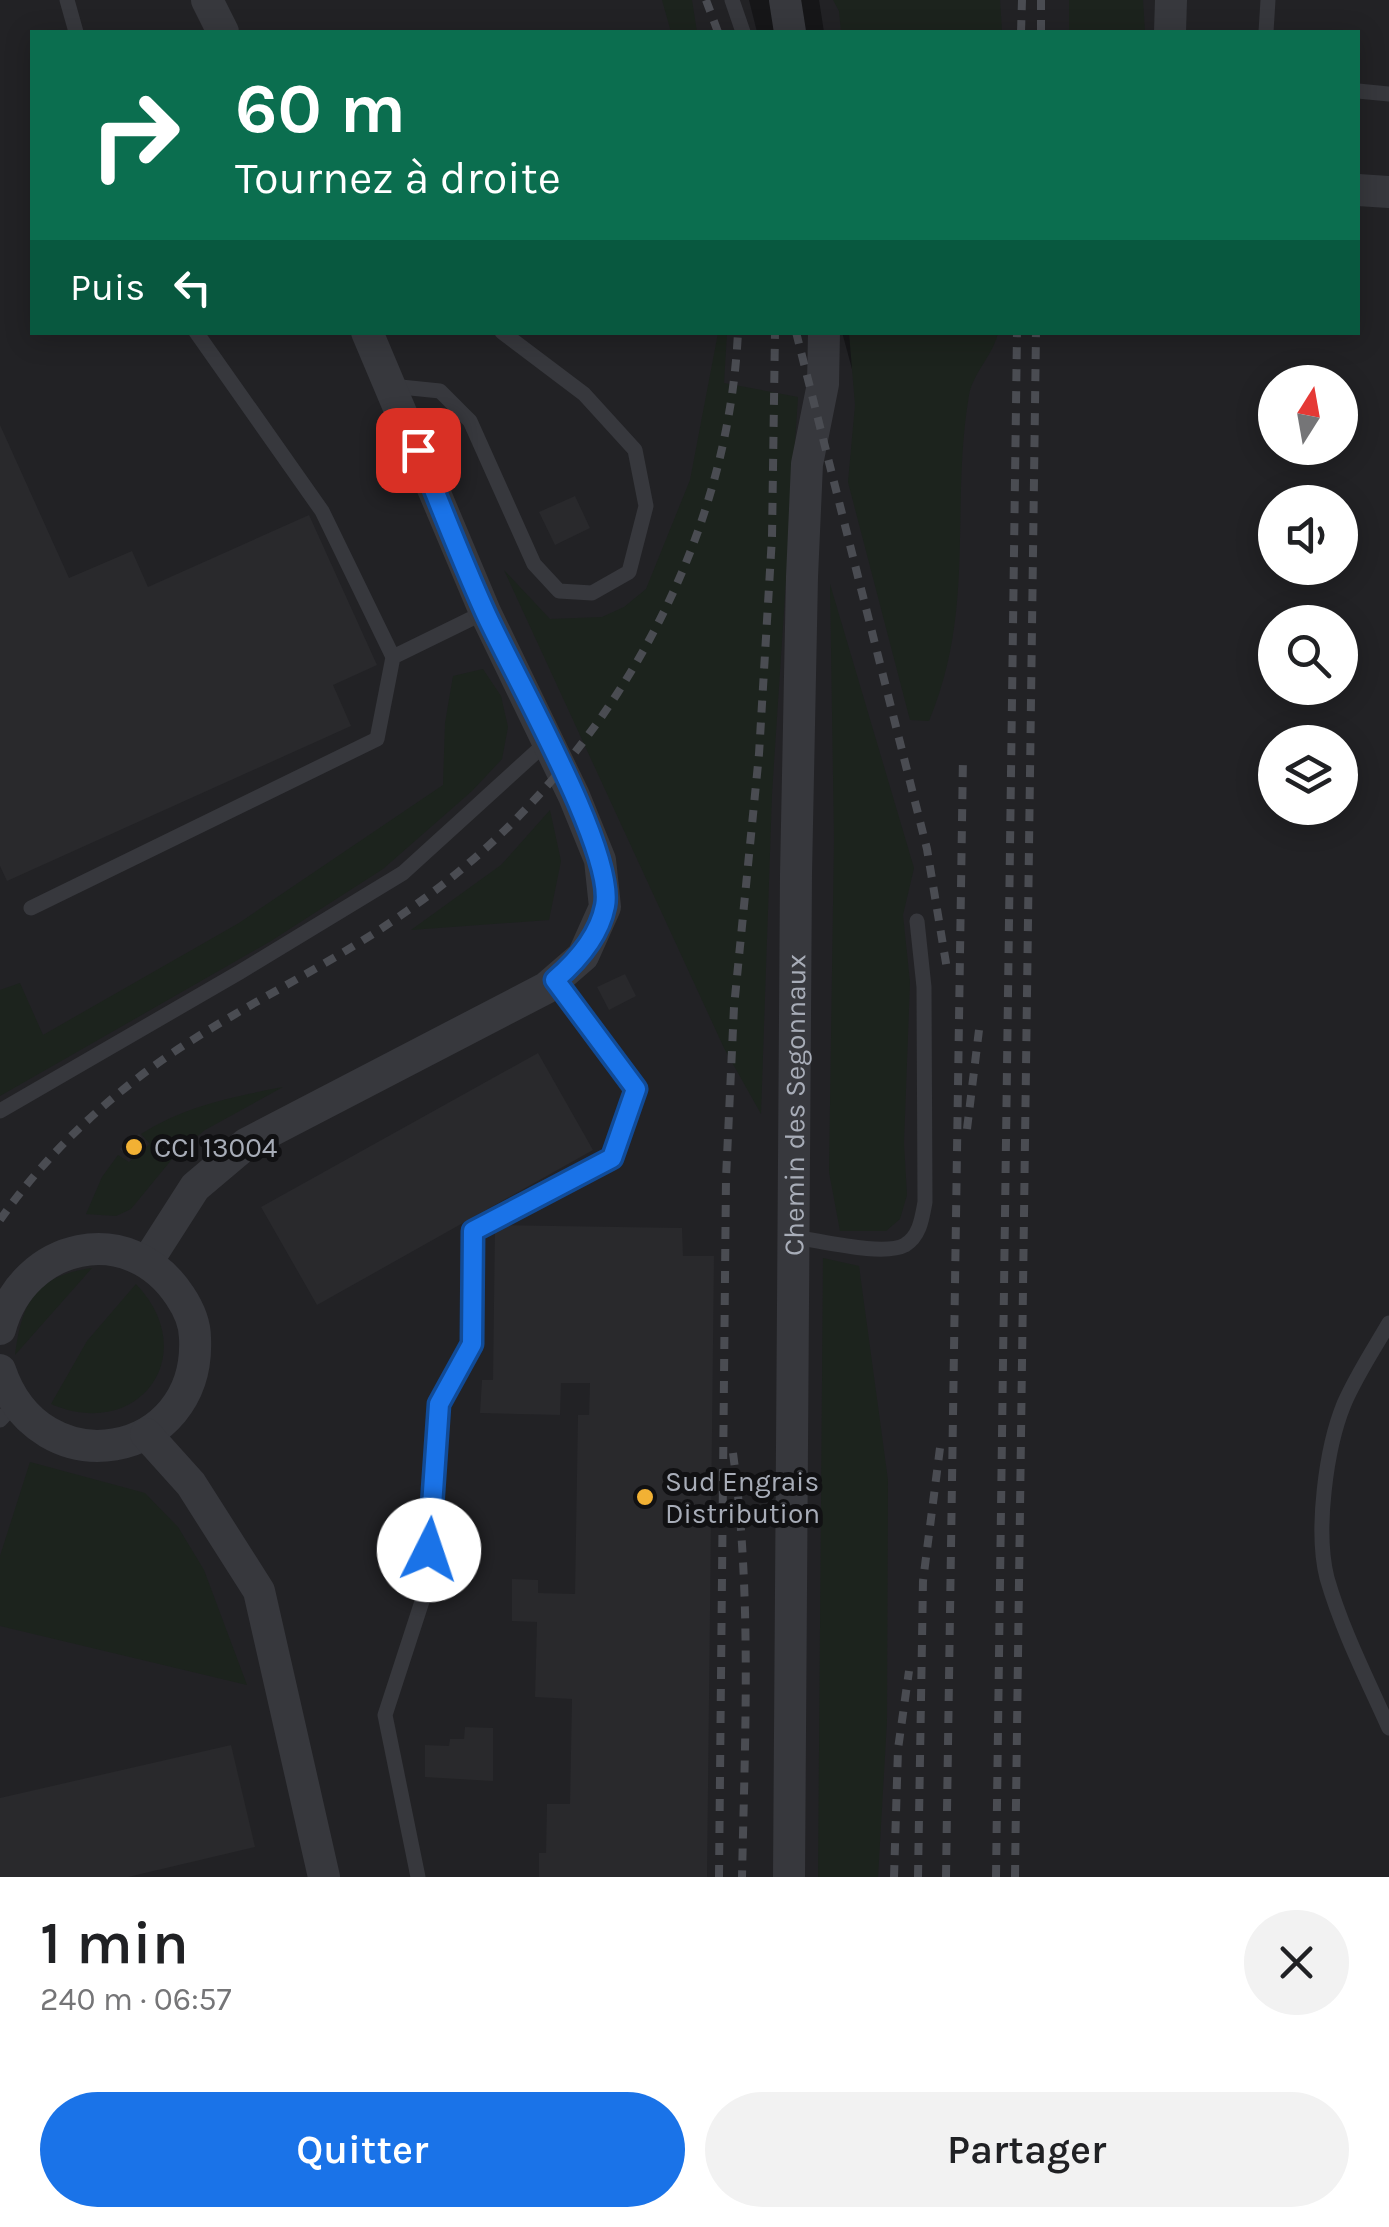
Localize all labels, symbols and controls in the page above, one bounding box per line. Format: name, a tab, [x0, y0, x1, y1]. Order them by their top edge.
text: 60 m	[235, 68, 406, 150]
icon: right	[70, 70, 200, 200]
text: Tournez à droite	[235, 152, 561, 204]
icon: left	[165, 260, 220, 315]
text: Puis	[70, 265, 145, 310]
north arrow	[1258, 365, 1358, 465]
map controls	[1258, 365, 1358, 825]
pin	[376, 408, 461, 493]
icon: arrive	[391, 423, 446, 478]
button: sound	[1258, 485, 1358, 585]
button: search	[1258, 605, 1358, 705]
button: layers	[1258, 725, 1358, 825]
street label: Chemin des Segonnaux	[777, 954, 812, 1256]
place label: CCI 13004	[154, 1131, 278, 1164]
marker: CCI 13004	[123, 1136, 145, 1158]
place label: Sud Engrais Distribution	[665, 1465, 820, 1530]
marker: Sud Engrais Distribution	[634, 1486, 656, 1508]
position arrow	[377, 1498, 481, 1602]
text: 1 min	[40, 1908, 189, 1978]
button: close	[1244, 1910, 1349, 2015]
text: 240 m · 06:57	[40, 1981, 232, 2018]
button: Quitter	[40, 2092, 685, 2207]
button: Partager	[705, 2092, 1349, 2207]

